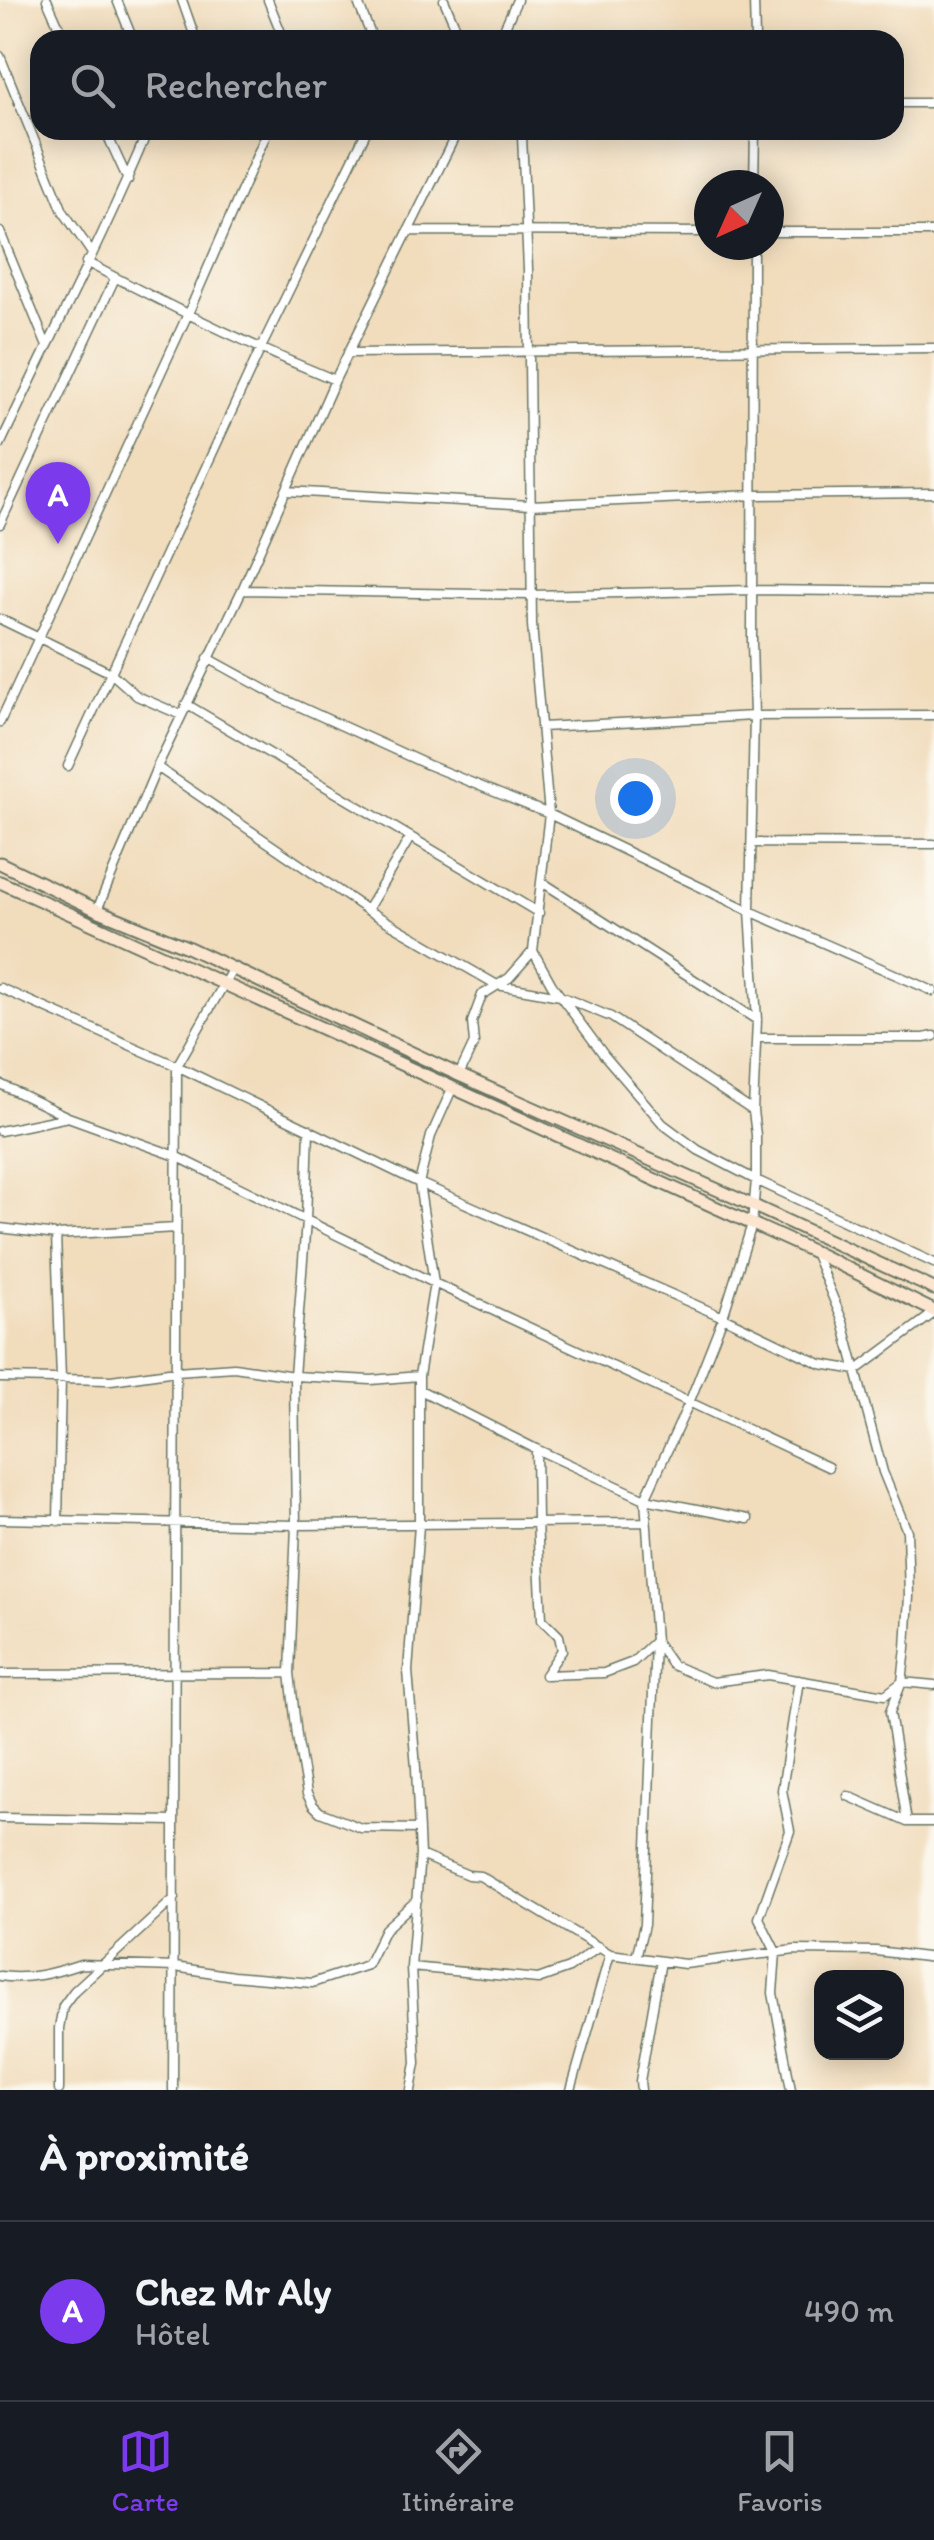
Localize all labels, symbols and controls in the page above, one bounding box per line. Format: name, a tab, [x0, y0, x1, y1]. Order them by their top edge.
search box	[30, 30, 904, 140]
icon: search	[65, 58, 120, 113]
text: Rechercher	[145, 62, 327, 108]
north arrow	[694, 170, 784, 260]
pin: A	[26, 462, 90, 544]
your location	[610, 773, 661, 824]
map controls	[814, 1970, 904, 2060]
button: layers	[814, 1970, 904, 2060]
text: À proximité	[40, 2130, 249, 2181]
text: Chez Mr Aly	[135, 2269, 331, 2315]
text: A	[62, 2292, 83, 2330]
text: 490 m	[804, 2292, 894, 2330]
text: Hôtel	[135, 2315, 210, 2353]
tab: Carte	[111, 2424, 179, 2518]
tab: Itinéraire	[402, 2424, 515, 2518]
tab: Favoris	[737, 2424, 823, 2518]

